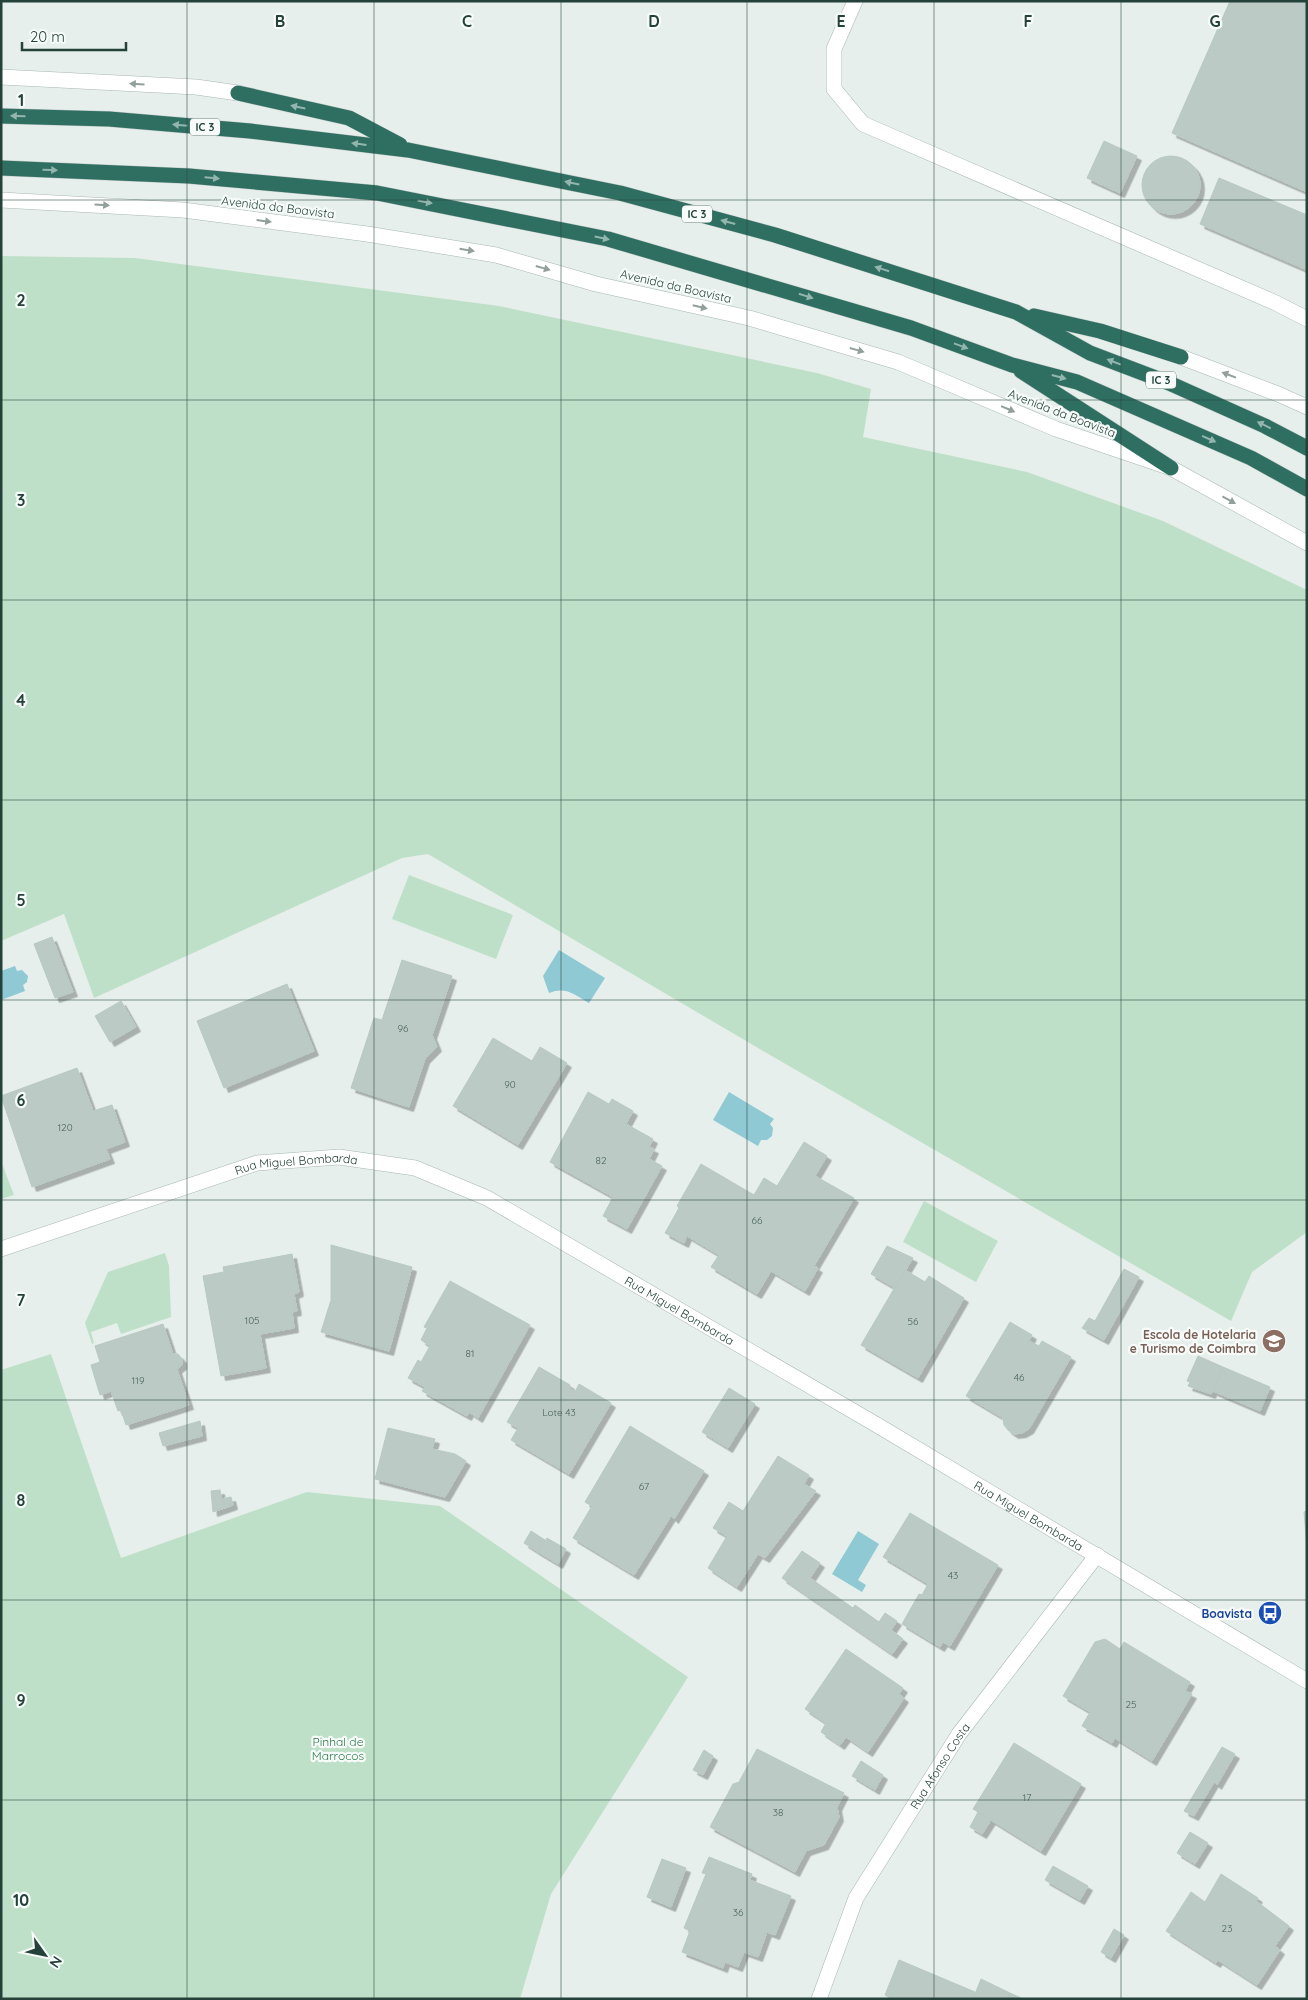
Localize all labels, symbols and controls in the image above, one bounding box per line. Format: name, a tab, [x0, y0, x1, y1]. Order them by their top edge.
text: B	[275, 11, 285, 31]
text: C	[462, 11, 472, 31]
text: D	[648, 11, 660, 31]
text: E	[836, 11, 846, 31]
text: F	[1024, 11, 1033, 31]
text: G	[1209, 11, 1221, 31]
scale bar	[22, 20, 126, 52]
text: 20 m	[30, 27, 65, 46]
one-way arrow	[129, 79, 145, 87]
text: 1	[18, 90, 24, 110]
one-way arrow	[290, 102, 306, 110]
one-way arrow	[10, 112, 26, 120]
road number: IC 3	[190, 118, 220, 136]
one-way arrow	[172, 121, 188, 129]
one-way arrow	[351, 140, 367, 148]
one-way arrow	[42, 166, 58, 174]
one-way arrow	[205, 174, 221, 182]
one-way arrow	[564, 179, 580, 187]
street label: Avenida da Boavista	[221, 193, 335, 221]
one-way arrow	[418, 199, 434, 207]
one-way arrow	[95, 202, 111, 210]
road number: IC 3	[682, 205, 712, 222]
one-way arrow	[256, 217, 272, 225]
one-way arrow	[720, 218, 735, 226]
one-way arrow	[594, 234, 610, 242]
one-way arrow	[459, 246, 475, 254]
one-way arrow	[535, 265, 550, 273]
one-way arrow	[874, 265, 889, 273]
street label: Avenida da Boavista	[619, 266, 733, 306]
text: 2	[16, 290, 26, 310]
one-way arrow	[799, 293, 814, 301]
one-way arrow	[693, 303, 708, 311]
one-way arrow	[954, 342, 969, 350]
one-way arrow	[849, 346, 864, 354]
one-way arrow	[1106, 358, 1121, 366]
one-way arrow	[1222, 371, 1237, 378]
road number: IC 3	[1146, 372, 1176, 388]
one-way arrow	[1051, 373, 1066, 381]
street label: Avenida da Boavista	[1006, 386, 1118, 440]
one-way arrow	[1001, 405, 1015, 413]
one-way arrow	[1256, 421, 1271, 430]
one-way arrow	[1202, 435, 1216, 443]
text: 3	[17, 490, 25, 510]
one-way arrow	[1222, 496, 1235, 505]
text: 4	[16, 690, 26, 710]
text: 5	[16, 890, 26, 910]
house number: 96	[398, 1022, 409, 1035]
house number: 90	[504, 1078, 516, 1091]
text: 6	[17, 1090, 26, 1110]
house number: 120	[57, 1121, 73, 1134]
street label: Rua Miguel Bombarda	[233, 1150, 359, 1178]
house number: 82	[596, 1154, 607, 1167]
house number: 66	[752, 1214, 763, 1227]
street label: Rua Miguel Bombarda	[622, 1272, 737, 1348]
text: 7	[17, 1290, 26, 1310]
house number: 105	[244, 1314, 260, 1327]
house number: 56	[908, 1315, 919, 1328]
place label: Escola de Hotelaria e Turismo de Coimbra	[1130, 1327, 1256, 1356]
school or university icon: Escola de Hotelaria e Turismo de Coimbra	[1261, 1328, 1287, 1354]
house number: 81	[465, 1347, 475, 1360]
house number: 46	[1014, 1371, 1025, 1384]
house number: 119	[132, 1374, 145, 1387]
house number: Lote 43	[542, 1406, 576, 1419]
street label: Rua Miguel Bombarda	[972, 1477, 1086, 1554]
house number: 67	[639, 1480, 649, 1493]
text: 8	[17, 1490, 26, 1510]
house number: 43	[948, 1569, 958, 1582]
bus stop icon: Boavista	[1257, 1600, 1283, 1626]
place label: Boavista	[1201, 1606, 1252, 1621]
text: 9	[16, 1690, 26, 1710]
house number: 25	[1126, 1698, 1137, 1711]
street label: Rua Afonso Costa	[906, 1720, 973, 1812]
park label: Pinhal de Marrocos	[312, 1734, 365, 1763]
house number: 17	[1023, 1791, 1031, 1804]
house number: 38	[773, 1806, 783, 1819]
text: 10	[13, 1890, 29, 1910]
house number: 36	[733, 1906, 744, 1919]
house number: 23	[1222, 1922, 1232, 1935]
north arrow	[20, 1930, 70, 1980]
text: N	[46, 1953, 66, 1971]

